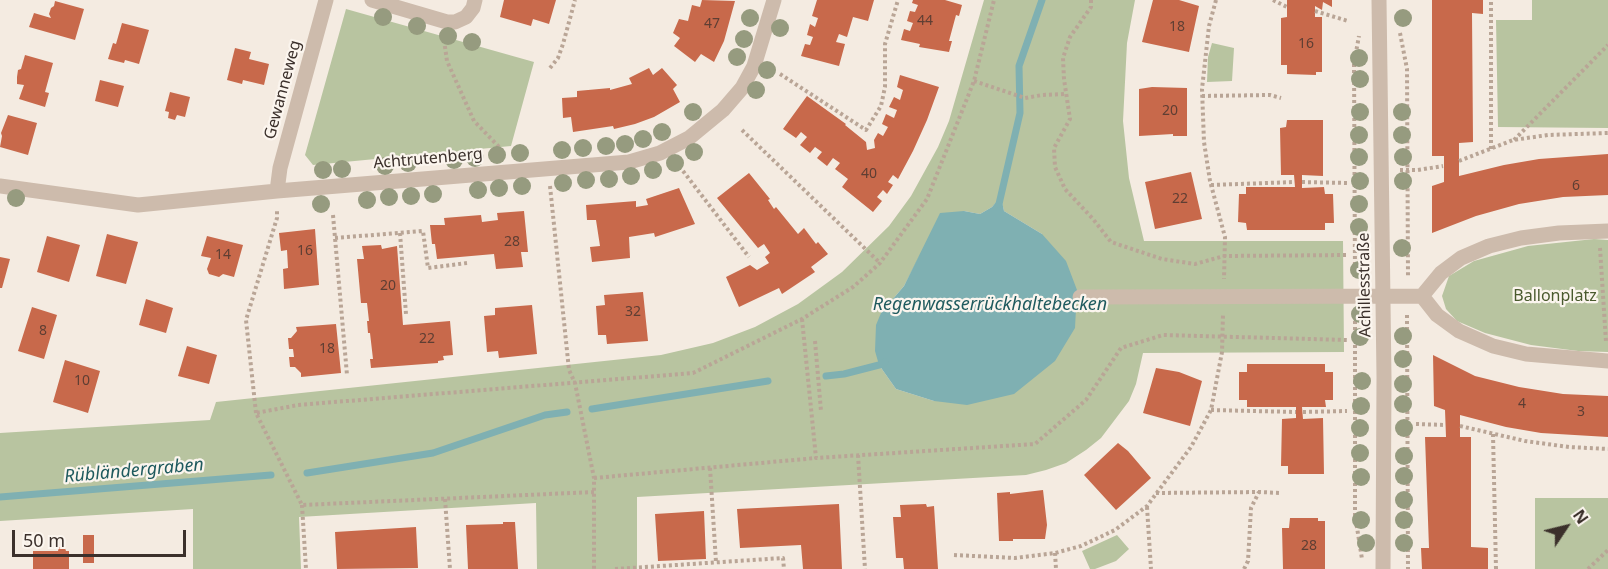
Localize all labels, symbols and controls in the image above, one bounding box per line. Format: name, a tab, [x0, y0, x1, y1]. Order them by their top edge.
house number: 44	[917, 13, 933, 29]
house number: 47	[704, 16, 720, 32]
house number: 18	[1169, 19, 1185, 35]
house number: 16	[1298, 36, 1314, 52]
street label: Gewanneweg	[261, 38, 305, 142]
house number: 20	[1162, 103, 1178, 119]
street label: Achtrutenberg	[372, 145, 484, 173]
house number: 40	[861, 166, 877, 182]
house number: 6	[1572, 178, 1580, 194]
house number: 22	[1172, 191, 1188, 207]
street label: Achillesstraße	[1354, 232, 1376, 338]
house number: 28	[504, 234, 520, 250]
house number: 16	[297, 243, 313, 259]
house number: 14	[215, 247, 231, 263]
house number: 20	[380, 278, 396, 294]
park label: Ballonplatz	[1513, 286, 1597, 306]
water label: Regenwasserrückhaltebecken	[873, 294, 1107, 316]
house number: 32	[625, 304, 641, 320]
house number: 8	[39, 323, 47, 339]
house number: 22	[419, 331, 435, 347]
house number: 18	[319, 341, 335, 357]
house number: 10	[74, 373, 90, 389]
house number: 4	[1518, 396, 1526, 412]
house number: 3	[1577, 404, 1585, 420]
water label: Rübländergraben	[63, 454, 205, 488]
north arrow	[1536, 497, 1596, 557]
text: N	[1568, 505, 1593, 528]
scale bar	[15, 518, 189, 556]
text: 50 m	[23, 528, 65, 552]
house number: 28	[1301, 538, 1317, 554]

